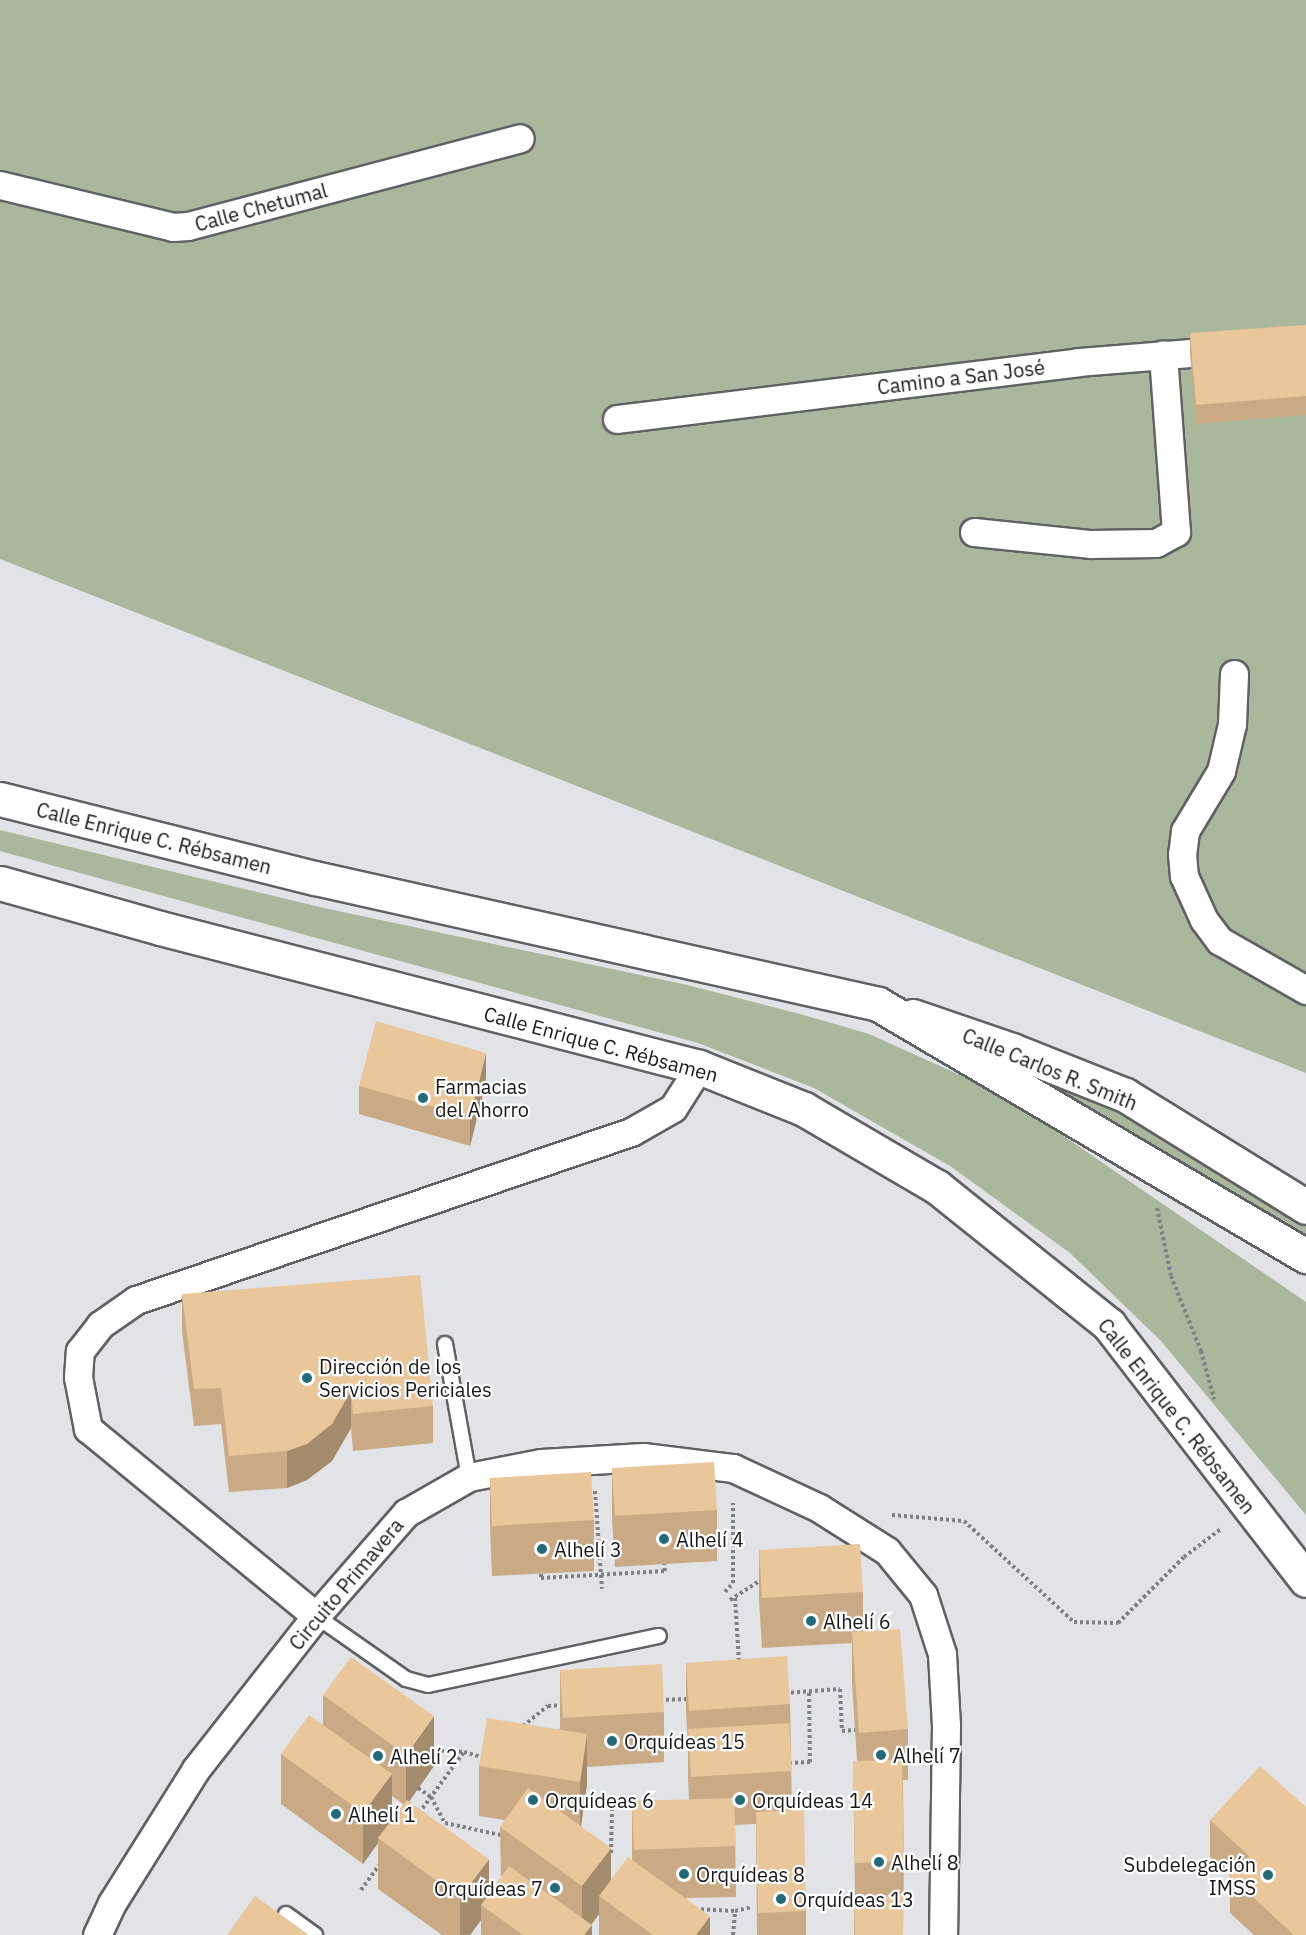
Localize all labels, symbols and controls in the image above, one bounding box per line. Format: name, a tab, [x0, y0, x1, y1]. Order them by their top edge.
street label: Calle Chetumal	[192, 178, 330, 236]
street label: Camino a San José	[876, 355, 1046, 399]
street label: Calle Enrique C. Rébsamen	[34, 797, 274, 879]
street label: Calle Enrique C. Rébsamen	[481, 1001, 721, 1087]
street label: Calle Carlos R. Smith	[959, 1023, 1141, 1115]
place label: Farmacias del Ahorro	[435, 1074, 529, 1121]
marker: Farmacias del Ahorro	[416, 1091, 430, 1105]
street label: Calle Enrique C. Rébsamen	[1093, 1313, 1261, 1519]
place label: Dirección de los Servicios Periciales	[319, 1354, 492, 1401]
marker: Dirección de los Servicios Periciales	[300, 1371, 314, 1385]
street label: Circuito Primavera	[284, 1513, 408, 1655]
place label: Alhelí 4	[676, 1527, 744, 1551]
marker: Alhelí 4	[657, 1532, 671, 1546]
place label: Alhelí 3	[554, 1537, 622, 1561]
marker: Alhelí 3	[535, 1542, 549, 1556]
place label: Alhelí 6	[823, 1609, 891, 1633]
marker: Alhelí 6	[804, 1614, 818, 1628]
place label: Orquídeas 15	[624, 1729, 745, 1753]
marker: Orquídeas 15	[605, 1734, 619, 1748]
place label: Alhelí 7	[893, 1743, 961, 1767]
place label: Alhelí 2	[390, 1744, 458, 1768]
marker: Alhelí 7	[874, 1748, 888, 1762]
marker: Alhelí 2	[371, 1749, 385, 1763]
place label: Orquídeas 6	[545, 1788, 654, 1812]
place label: Orquídeas 14	[752, 1788, 873, 1812]
marker: Orquídeas 6	[526, 1793, 540, 1807]
marker: Orquídeas 14	[733, 1793, 747, 1807]
place label: Alhelí 1	[348, 1802, 416, 1826]
marker: Alhelí 1	[329, 1807, 343, 1821]
place label: Alhelí 8	[891, 1850, 959, 1874]
place label: Subdelegación IMSS	[1124, 1852, 1256, 1899]
marker: Alhelí 8	[872, 1855, 886, 1869]
place label: Orquídeas 8	[696, 1862, 805, 1886]
marker: Orquídeas 8	[677, 1867, 691, 1881]
marker: Subdelegación IMSS	[1261, 1868, 1275, 1882]
place label: Orquídeas 7	[434, 1876, 543, 1900]
marker: Orquídeas 7	[548, 1881, 562, 1895]
place label: Orquídeas 13	[793, 1887, 914, 1911]
marker: Orquídeas 13	[774, 1892, 788, 1906]

